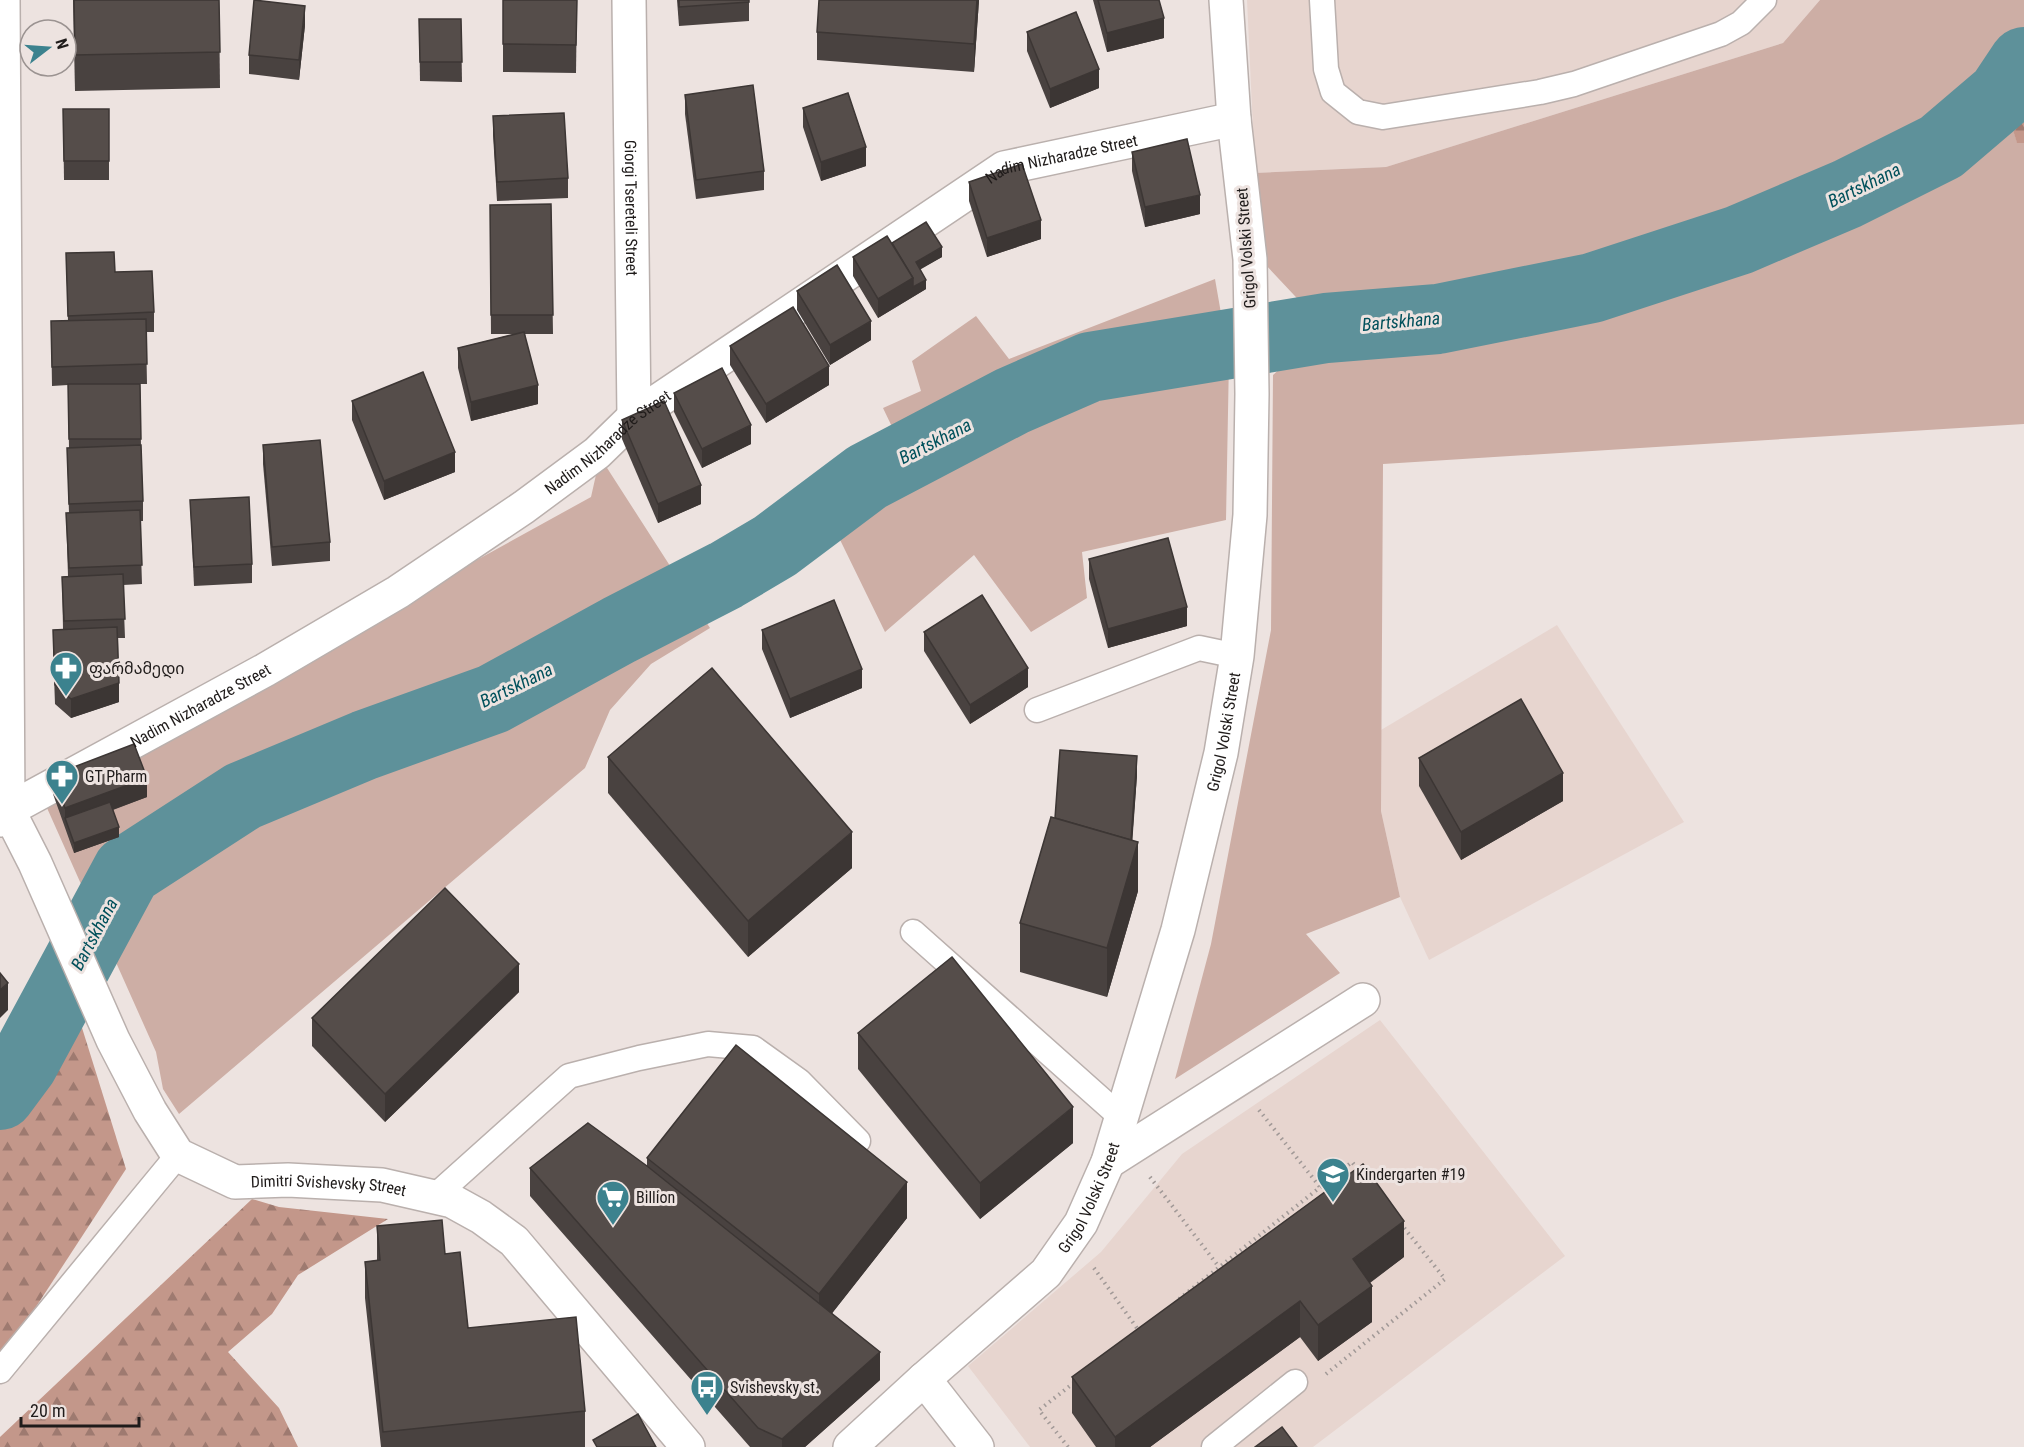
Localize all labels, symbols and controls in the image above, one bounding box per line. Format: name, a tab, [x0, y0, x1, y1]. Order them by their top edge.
north arrow	[18, 18, 78, 78]
text: N	[51, 36, 72, 51]
street label: Nadim Nizharadze Street	[982, 130, 1139, 187]
street label: Giorgi Tsereteli Street	[621, 140, 642, 276]
water label: Bartskhana	[1824, 158, 1904, 212]
street label: Grigol Volski Street	[1232, 187, 1260, 309]
water label: Bartskhana	[1361, 307, 1441, 335]
street label: Nadim Nizharadze Street	[541, 385, 674, 498]
water label: Bartskhana	[895, 414, 975, 468]
pharmacy icon: ფარმამედი	[48, 650, 84, 697]
water label: Bartskhana	[476, 658, 556, 712]
place label: ფარმამედი	[89, 659, 185, 679]
street label: Nadim Nizharadze Street	[127, 659, 274, 751]
street label: Grigol Volski Street	[1202, 671, 1244, 793]
pharmacy icon: GT Pharm	[44, 758, 80, 805]
place label: GT Pharm	[85, 767, 147, 786]
water label: Bartskhana	[66, 895, 122, 973]
street label: Grigol Volski Street	[1054, 1140, 1123, 1256]
school or university icon: Kindergarten #19	[1315, 1156, 1351, 1203]
place label: Kindergarten #19	[1356, 1165, 1465, 1184]
street label: Dimitri Svishevsky Street	[250, 1170, 408, 1200]
supermarket icon: Billion	[595, 1179, 631, 1226]
place label: Billion	[636, 1188, 675, 1207]
bus stop icon: Svishevsky st.	[689, 1369, 725, 1416]
place label: Svishevsky st.	[730, 1378, 819, 1397]
scale bar	[21, 1390, 140, 1428]
text: 20 m	[30, 1400, 65, 1421]

